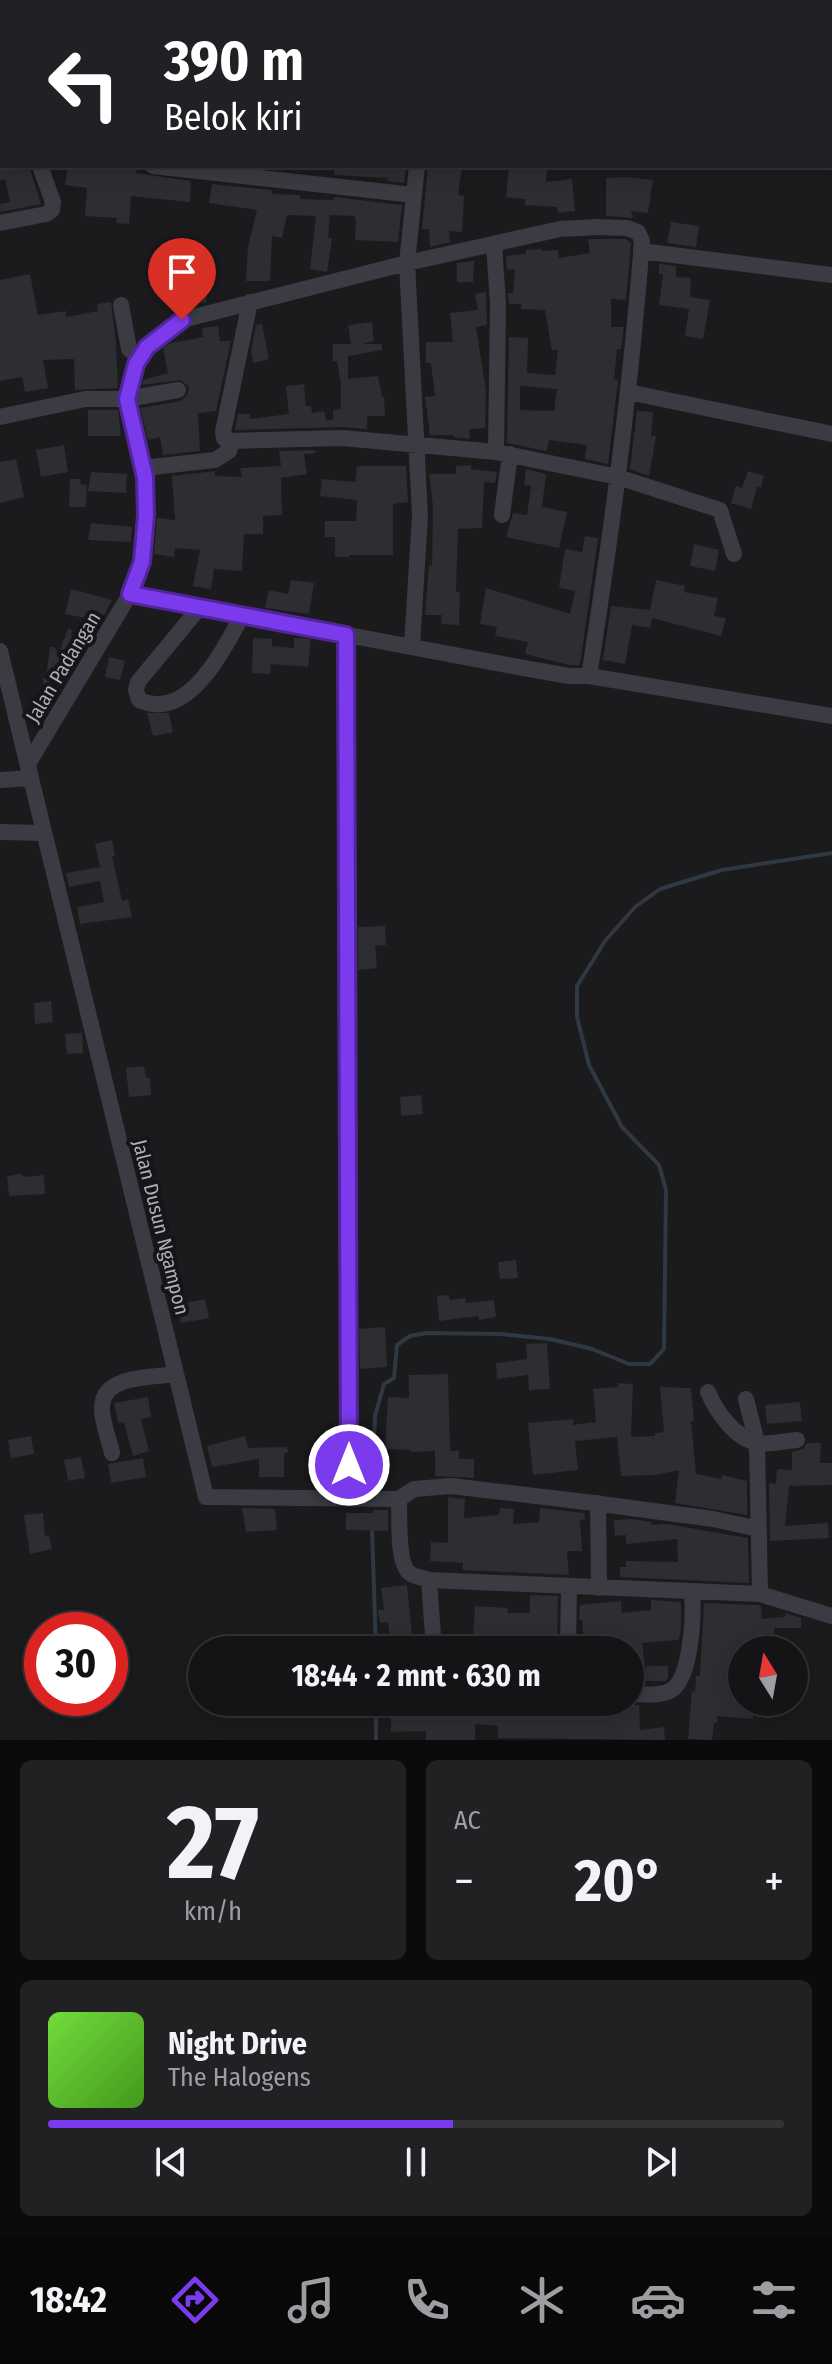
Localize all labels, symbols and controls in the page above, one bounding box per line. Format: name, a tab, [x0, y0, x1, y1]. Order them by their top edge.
text: 390 m	[164, 28, 304, 95]
icon: left	[32, 32, 136, 136]
text: Belok kiri	[164, 96, 302, 140]
pin	[148, 238, 216, 320]
icon: arrive	[160, 250, 204, 294]
street label: Jalan Padangan	[21, 607, 105, 727]
street label: Jalan Dusun Ngampon	[128, 1137, 194, 1317]
position arrow	[307, 1423, 391, 1507]
speed limit sign: 30	[24, 1612, 128, 1716]
north arrow	[728, 1636, 808, 1716]
map controls	[728, 1636, 808, 1716]
text: 18:44 · 2 mnt · 630 m	[291, 1658, 541, 1694]
text: 27	[167, 1781, 259, 1906]
text: AC	[454, 1805, 481, 1836]
text: 20°	[575, 1845, 663, 1917]
text: −	[454, 1855, 474, 1908]
text: +	[764, 1855, 784, 1908]
text: km/h	[184, 1896, 242, 1927]
text: Night Drive	[168, 2026, 307, 2062]
text: The Halogens	[168, 2062, 311, 2093]
icon: previous	[149, 2140, 193, 2184]
icon: pause	[394, 2140, 438, 2184]
icon: next	[639, 2140, 683, 2184]
icon: directions	[167, 2272, 223, 2328]
icon: music	[283, 2272, 339, 2328]
icon: phone	[399, 2272, 455, 2328]
icon: climate	[514, 2272, 570, 2328]
icon: car	[630, 2272, 686, 2328]
icon: filters	[746, 2272, 802, 2328]
text: 18:42	[30, 2278, 107, 2322]

